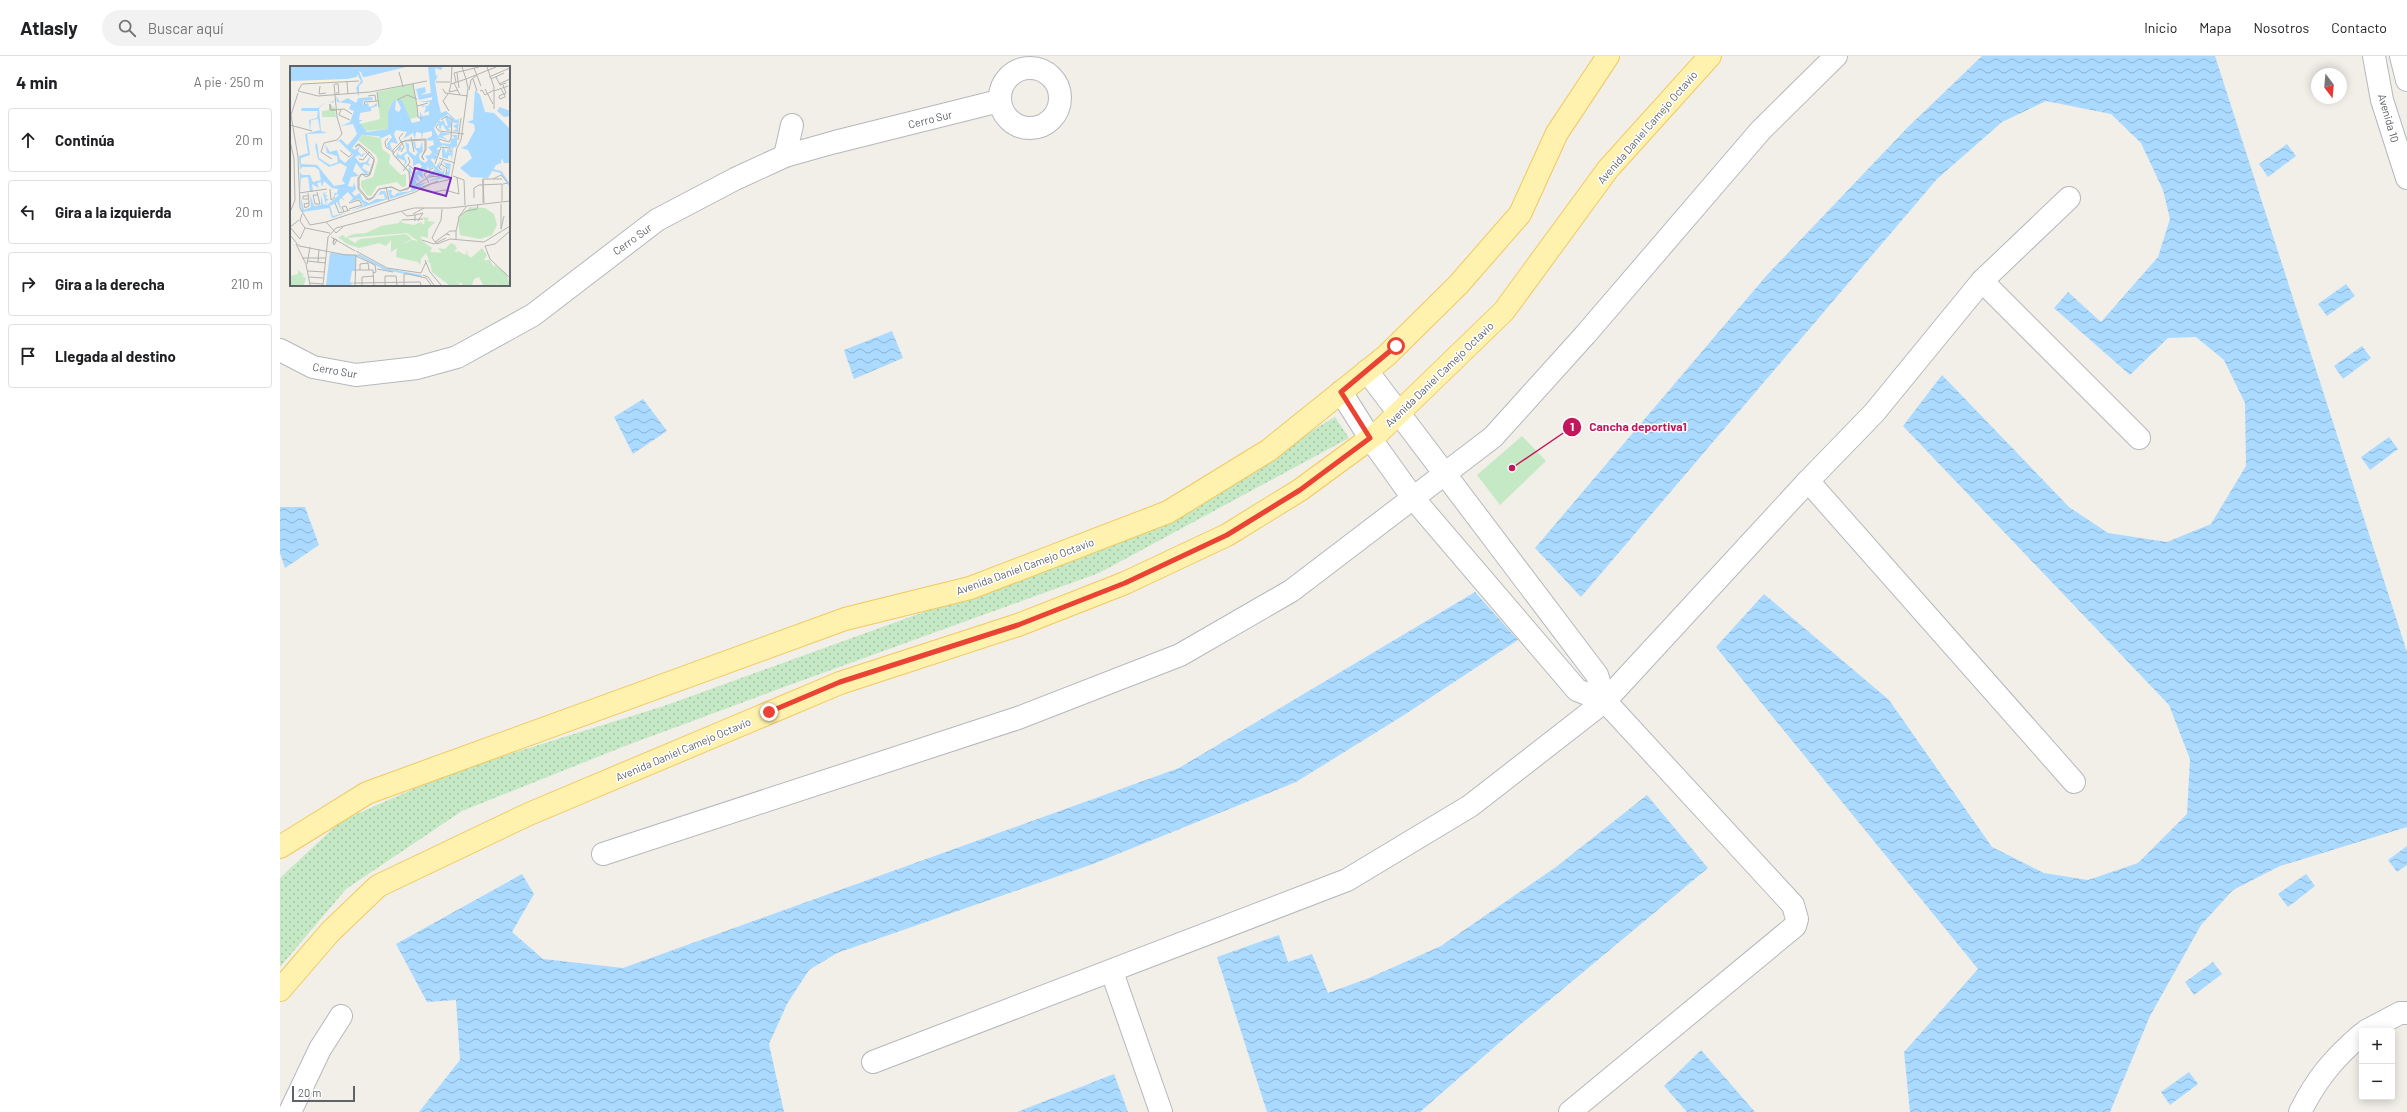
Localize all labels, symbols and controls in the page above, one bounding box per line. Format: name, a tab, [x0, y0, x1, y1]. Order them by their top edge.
search box	[102, 10, 382, 46]
text: Atlasly	[20, 16, 78, 39]
icon: search	[116, 17, 138, 39]
text: Buscar aquí	[148, 19, 223, 37]
text: Inicio	[2144, 19, 2177, 36]
text: Mapa	[2199, 19, 2231, 36]
text: Nosotros	[2253, 19, 2309, 36]
text: Contacto	[2331, 19, 2387, 36]
inset map	[290, 66, 510, 286]
street label: Avenida Daniel Camejo Octavio	[1594, 68, 1700, 186]
north arrow	[2311, 68, 2347, 104]
text: 4 min	[16, 72, 58, 92]
text: A pie · 250 m	[194, 74, 264, 90]
street label: Avenida 10	[2376, 92, 2402, 144]
street label: Cerro Sur	[907, 107, 953, 131]
icon: ahead	[17, 129, 39, 151]
text: Continúa	[55, 131, 115, 149]
text: 20 m	[235, 132, 263, 148]
icon: left	[17, 201, 39, 223]
text: Gira a la izquierda	[55, 203, 171, 221]
text: 20 m	[235, 204, 263, 220]
street label: Cerro Sur	[610, 221, 654, 257]
icon: right	[17, 273, 39, 295]
text: Gira a la derecha	[55, 275, 165, 293]
text: 210 m	[231, 276, 263, 292]
street label: Avenida Daniel Camejo Octavio	[1382, 319, 1496, 429]
route start	[1387, 337, 1405, 355]
icon: arrive	[17, 345, 39, 367]
text: Llegada al destino	[55, 347, 176, 365]
street label: Cerro Sur	[312, 360, 358, 380]
callout: Cancha deportiva1	[1562, 415, 1695, 439]
text: 1	[1570, 419, 1574, 433]
text: Cancha deportiva1	[1589, 419, 1687, 433]
street label: Avenida Daniel Camejo Octavio	[954, 535, 1096, 597]
route end	[760, 703, 778, 721]
street label: Avenida Daniel Camejo Octavio	[613, 715, 753, 783]
map controls	[2359, 1028, 2395, 1100]
button: +	[2359, 1028, 2395, 1064]
button: −	[2359, 1064, 2395, 1100]
scale bar	[292, 1084, 355, 1103]
text: 20 m	[298, 1086, 321, 1099]

